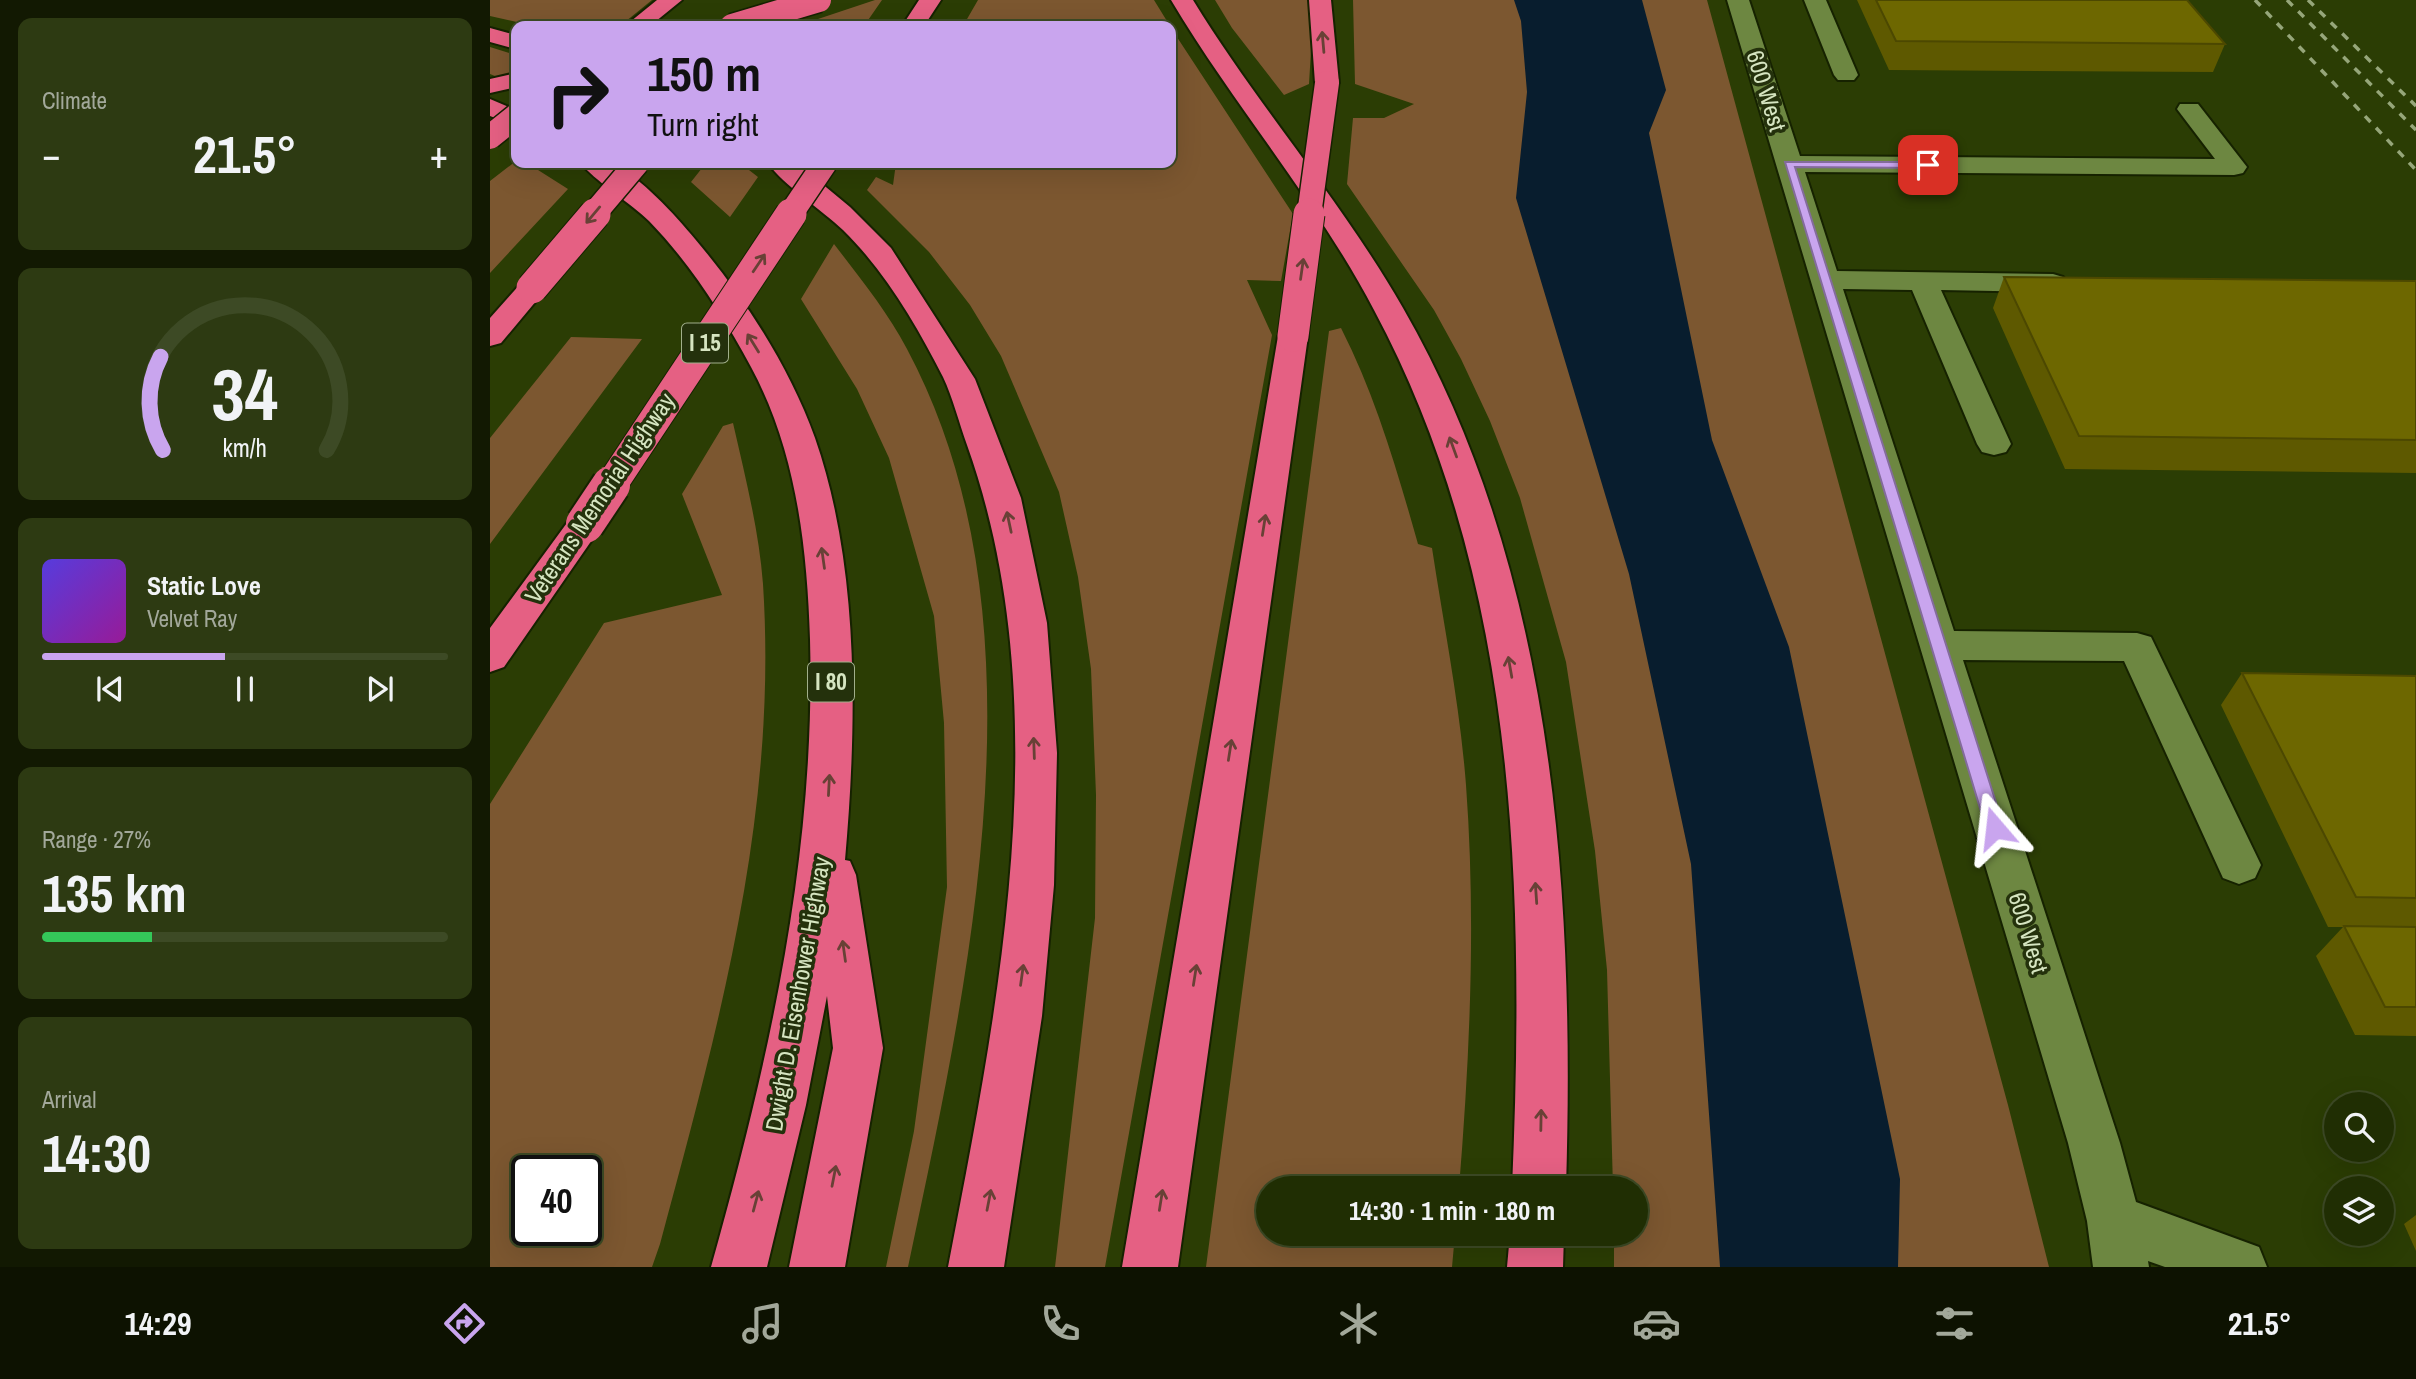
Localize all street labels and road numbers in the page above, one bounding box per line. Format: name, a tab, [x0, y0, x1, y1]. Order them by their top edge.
street label: 600 West	[1740, 46, 1795, 135]
road number: I 15	[682, 324, 728, 362]
street label: Veterans Memorial Highway	[517, 386, 682, 609]
road number: I 80	[808, 662, 854, 702]
street label: Dwight D. Eisenhower Highway	[757, 854, 837, 1133]
street label: 600 West	[2002, 888, 2057, 977]

